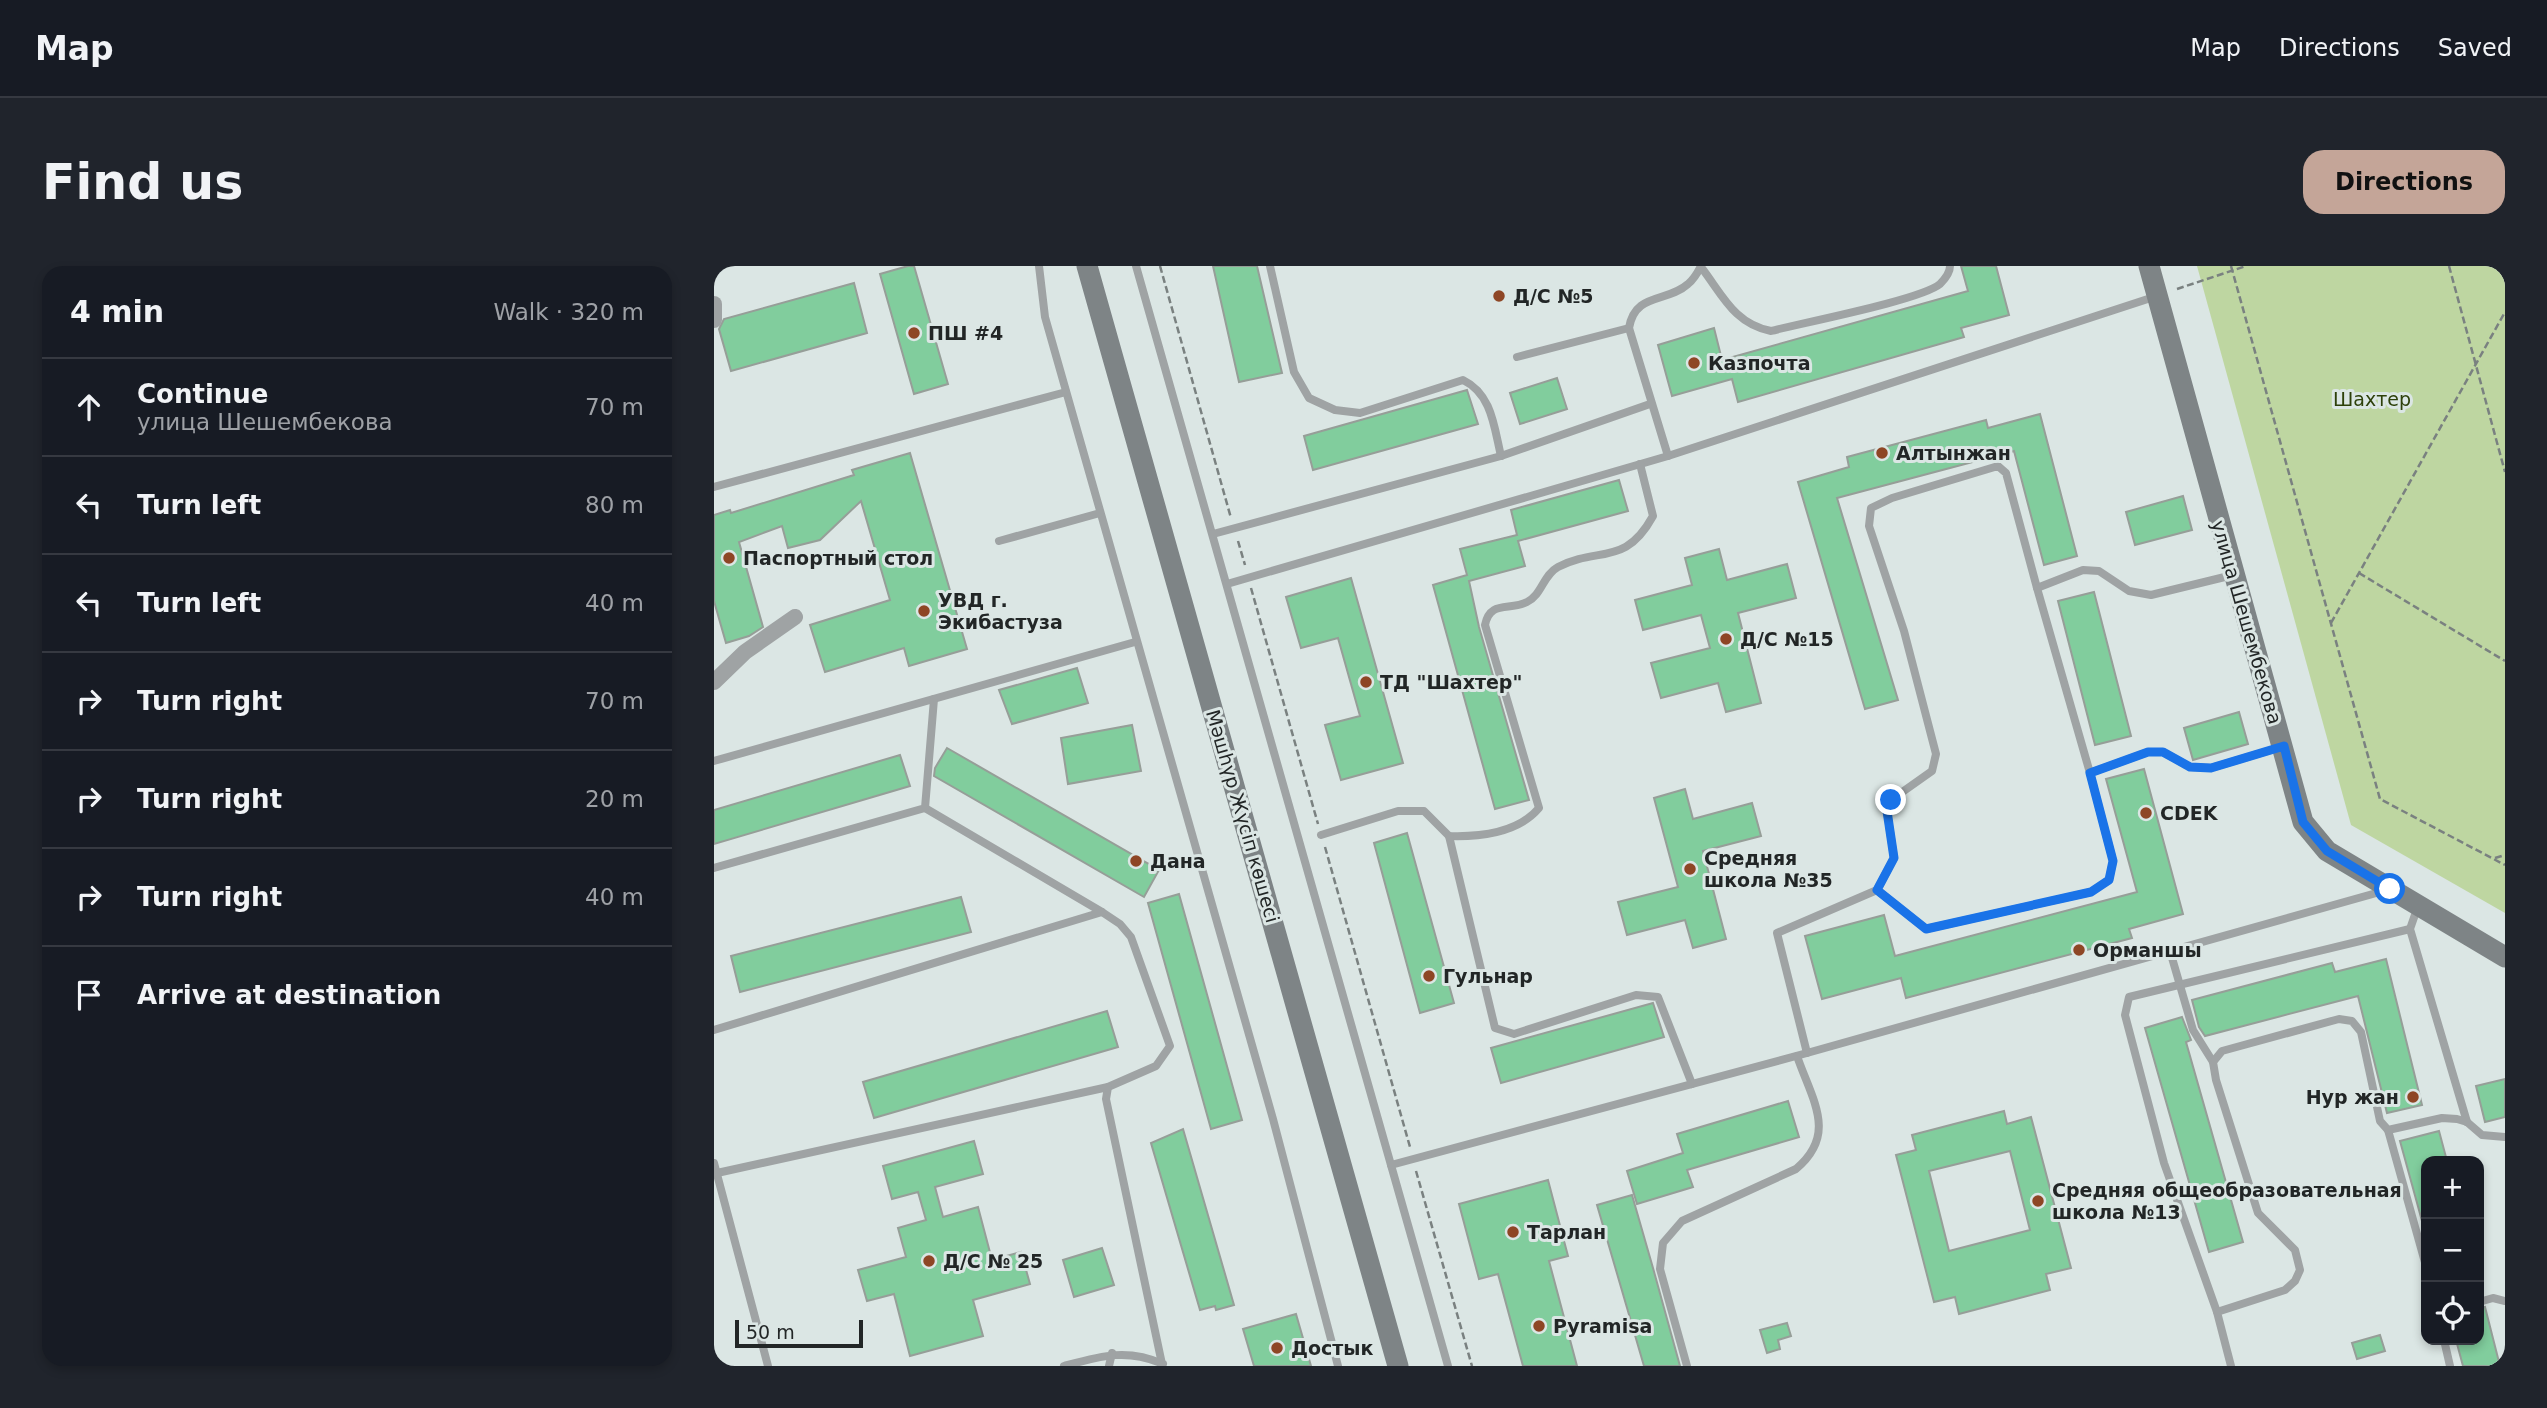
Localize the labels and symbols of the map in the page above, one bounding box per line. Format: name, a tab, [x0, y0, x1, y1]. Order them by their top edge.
place label: Д/С №5	[1513, 285, 1594, 307]
marker: Д/С №5	[1491, 288, 1507, 304]
place label: ПШ #4	[928, 322, 1003, 344]
marker: ПШ #4	[906, 325, 922, 341]
place label: Казпочта	[1708, 352, 1810, 374]
marker: Казпочта	[1686, 355, 1702, 371]
park label: Шахтер	[2333, 388, 2411, 410]
place label: Алтынжан	[1896, 442, 2011, 464]
marker: Алтынжан	[1874, 445, 1890, 461]
street label: улица Шешембекова	[2207, 517, 2287, 727]
place label: Паспортный стол	[743, 547, 933, 569]
marker: Паспортный стол	[721, 550, 737, 566]
place label: УВД г. Экибастуза	[938, 589, 1063, 633]
marker: УВД г. Экибастуза	[916, 603, 932, 619]
place label: Д/С №15	[1740, 628, 1834, 650]
marker: Д/С №15	[1718, 631, 1734, 647]
place label: ТД "Шахтер"	[1380, 671, 1522, 693]
marker: ТД "Шахтер"	[1358, 674, 1374, 690]
street label: Мәшһүр Жүсіп көшесі	[1202, 707, 1284, 925]
route end	[1875, 784, 1906, 815]
place label: CDEK	[2160, 802, 2219, 824]
marker: CDEK	[2138, 805, 2154, 821]
place label: Средняя школа №35	[1704, 847, 1833, 891]
place label: Дана	[1150, 850, 1206, 872]
marker: Дана	[1128, 853, 1144, 869]
marker: Средняя школа №35	[1682, 861, 1698, 877]
route start	[2374, 873, 2405, 904]
place label: Орманшы	[2093, 939, 2202, 961]
marker: Орманшы	[2071, 942, 2087, 958]
place label: Гульнар	[1443, 965, 1533, 987]
marker: Гульнар	[1421, 968, 1437, 984]
place label: Нур жан	[2306, 1086, 2399, 1108]
marker: Нур жан	[2405, 1089, 2421, 1105]
place label: Средняя общеобразовательная школа №13	[2052, 1179, 2402, 1223]
marker: Средняя общеобразовательная школа №13	[2030, 1193, 2046, 1209]
place label: Тарлан	[1527, 1221, 1606, 1243]
marker: Тарлан	[1505, 1224, 1521, 1240]
place label: Д/С № 25	[943, 1250, 1043, 1272]
marker: Д/С № 25	[921, 1253, 937, 1269]
place label: Pyramisa	[1553, 1315, 1652, 1337]
scale bar	[735, 1317, 863, 1349]
marker: Pyramisa	[1531, 1318, 1547, 1334]
place label: Достык	[1291, 1337, 1373, 1359]
marker: Достык	[1269, 1340, 1285, 1356]

